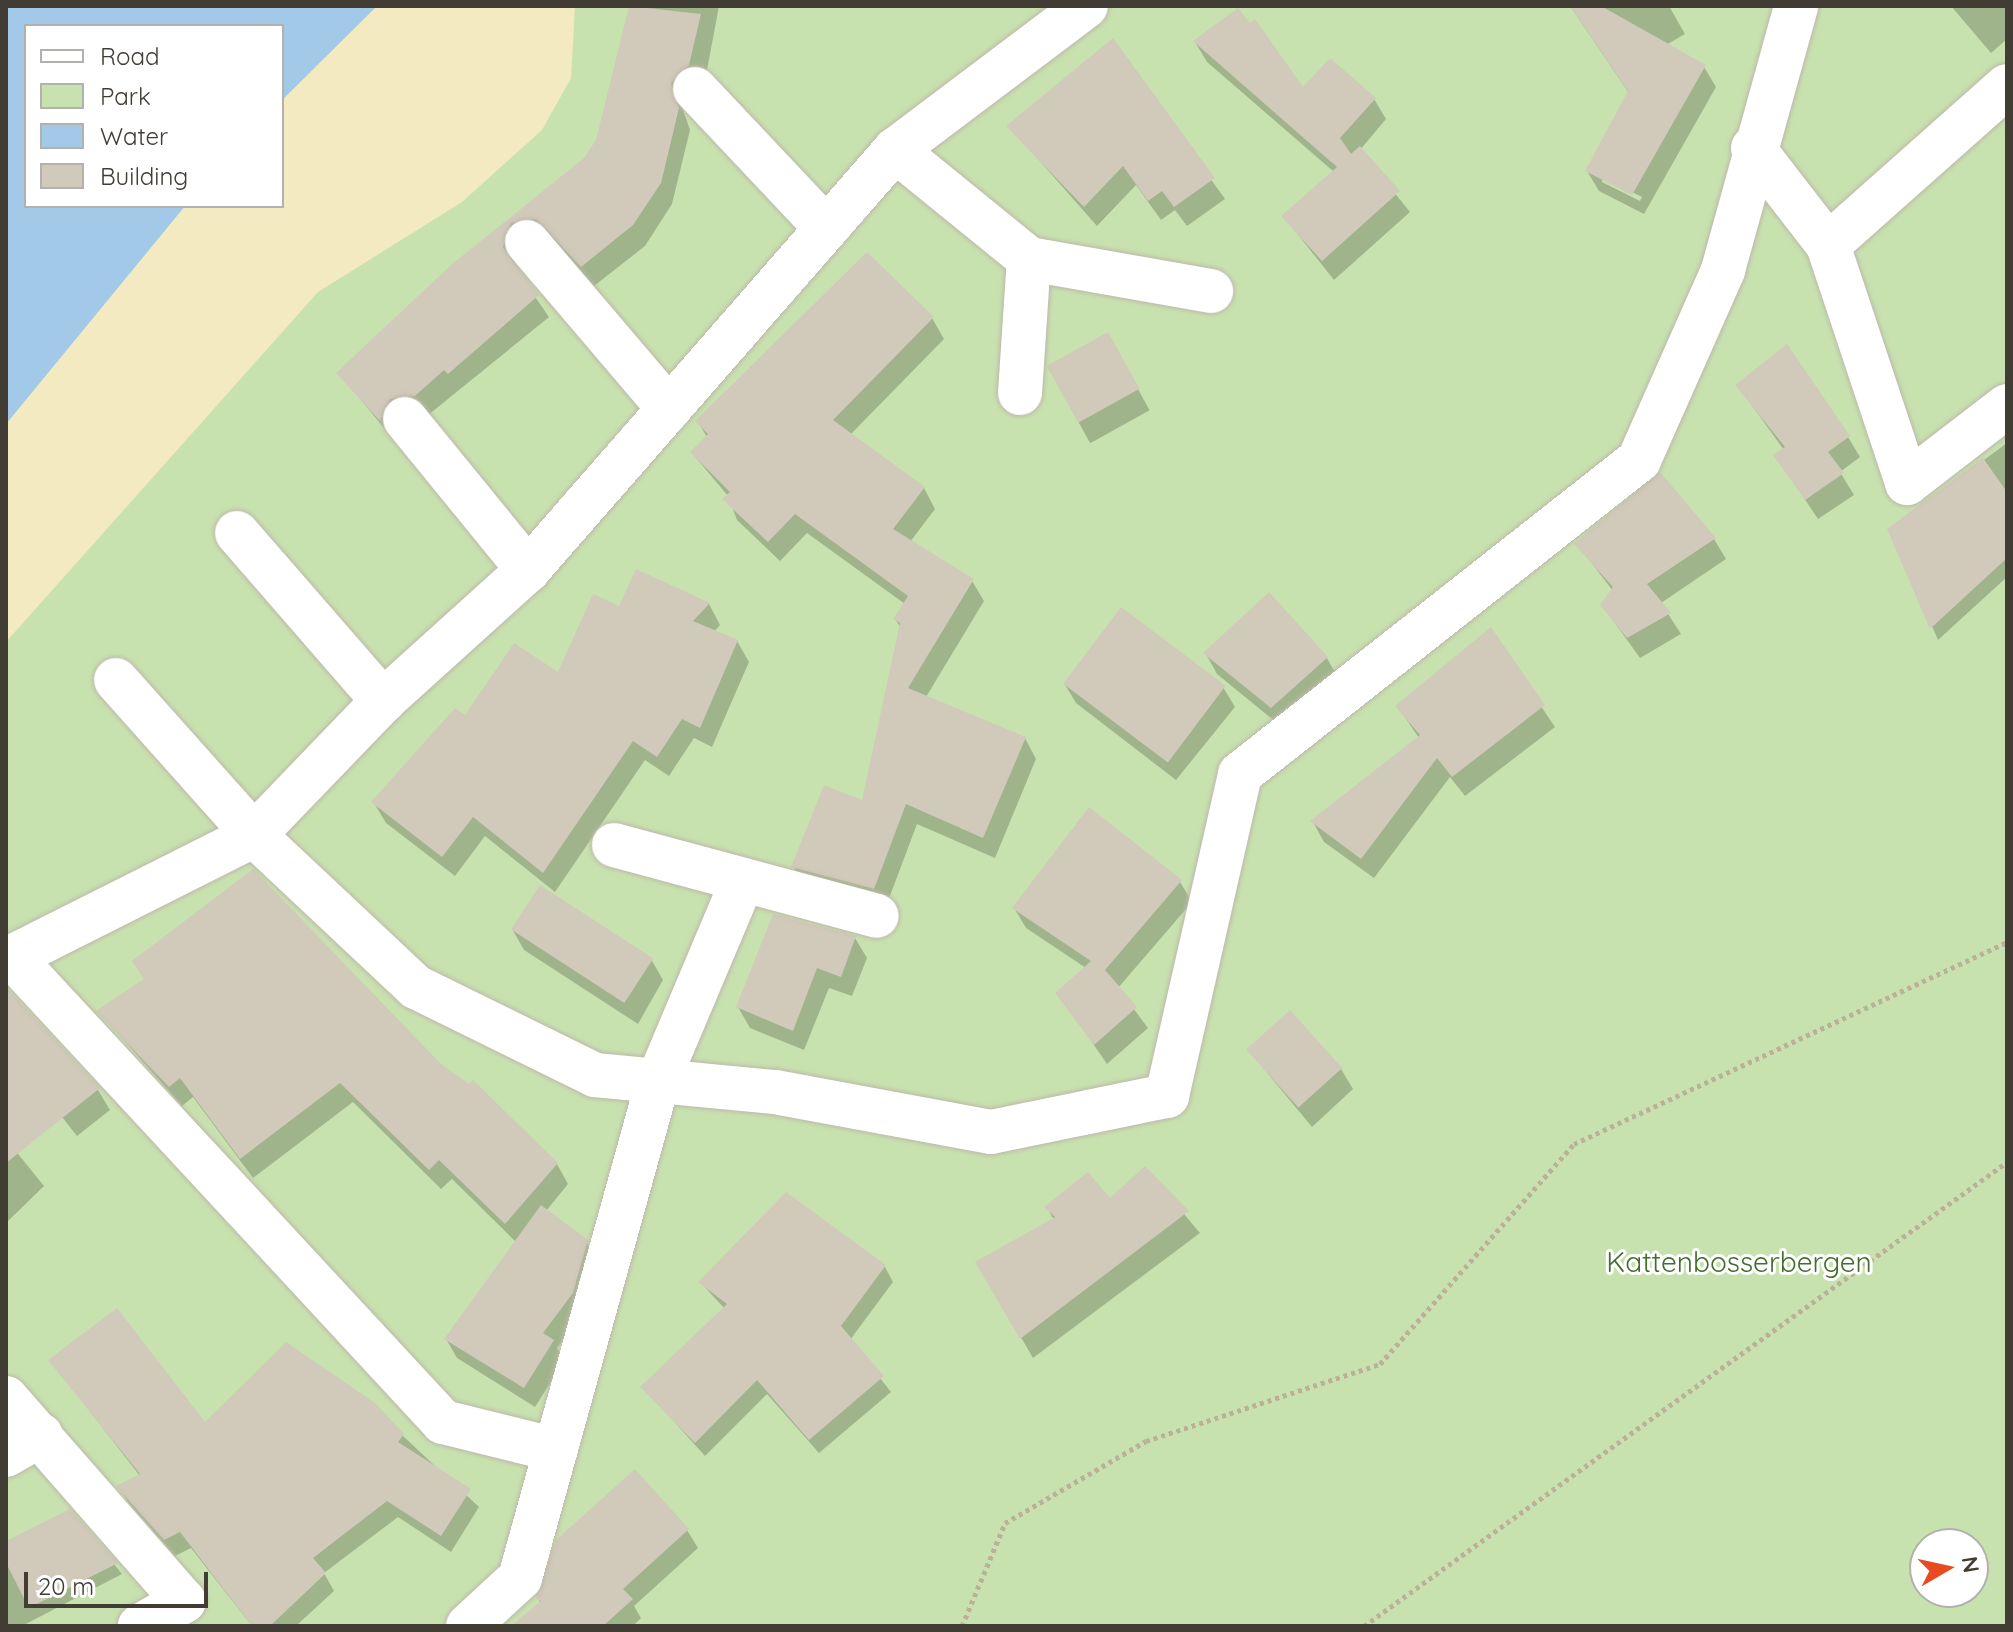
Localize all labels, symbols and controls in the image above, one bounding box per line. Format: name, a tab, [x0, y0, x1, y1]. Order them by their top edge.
legend	[24, 24, 284, 208]
text: Road	[100, 41, 160, 71]
text: Park	[100, 81, 151, 111]
text: Water	[100, 121, 168, 151]
text: Building	[100, 161, 188, 191]
park label: Kattenbosserbergen	[1606, 1245, 1872, 1279]
north arrow	[1909, 1528, 1989, 1608]
text: N	[1956, 1554, 1986, 1575]
scale bar	[28, 1556, 212, 1606]
text: 20 m	[38, 1571, 94, 1601]

